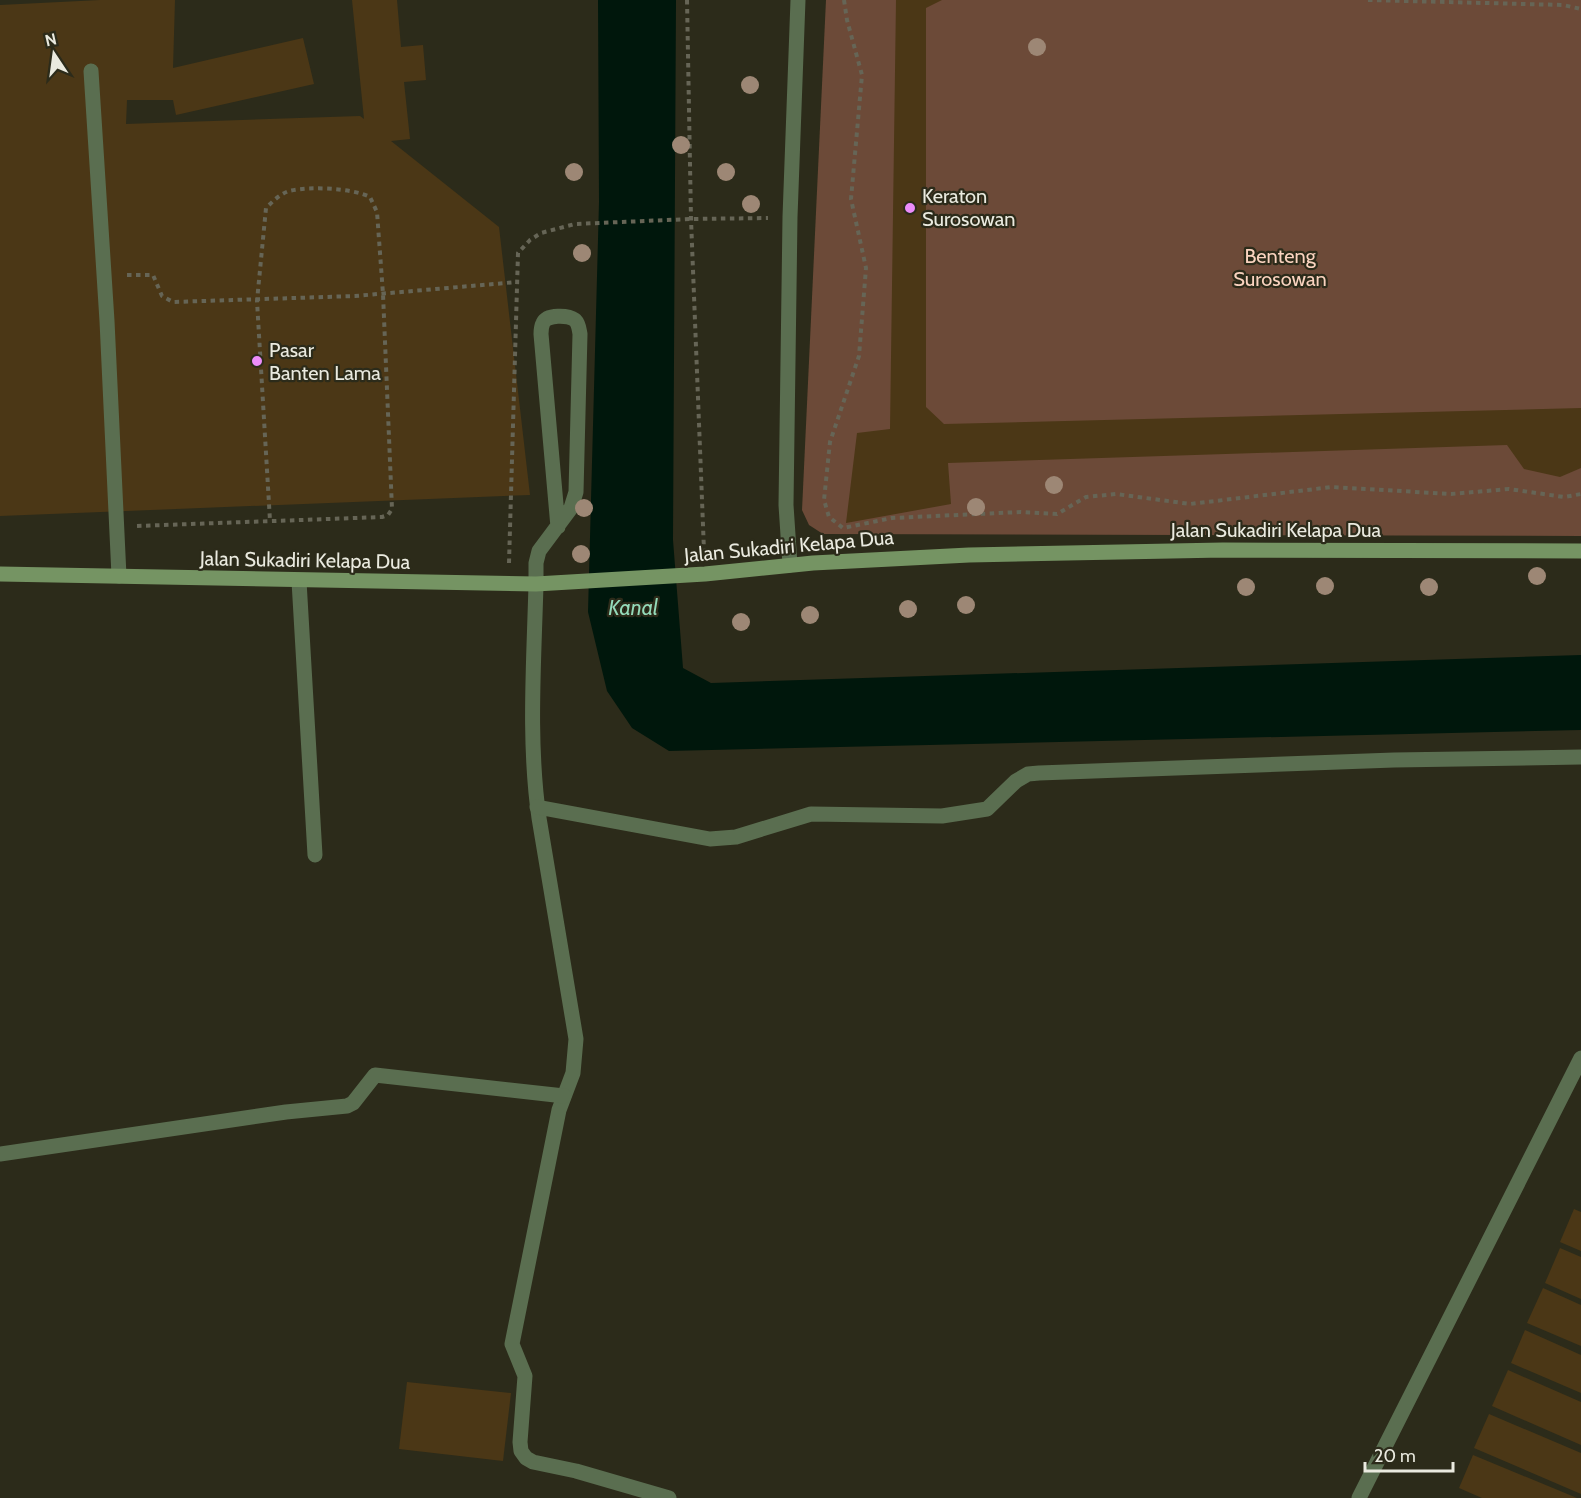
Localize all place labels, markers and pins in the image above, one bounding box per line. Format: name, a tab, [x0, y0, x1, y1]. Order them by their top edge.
place label: Keraton Surosowan	[922, 184, 1015, 231]
marker: Keraton Surosowan	[903, 201, 917, 215]
place label: Pasar Banten Lama	[269, 338, 381, 385]
marker: Pasar Banten Lama	[250, 354, 264, 368]

